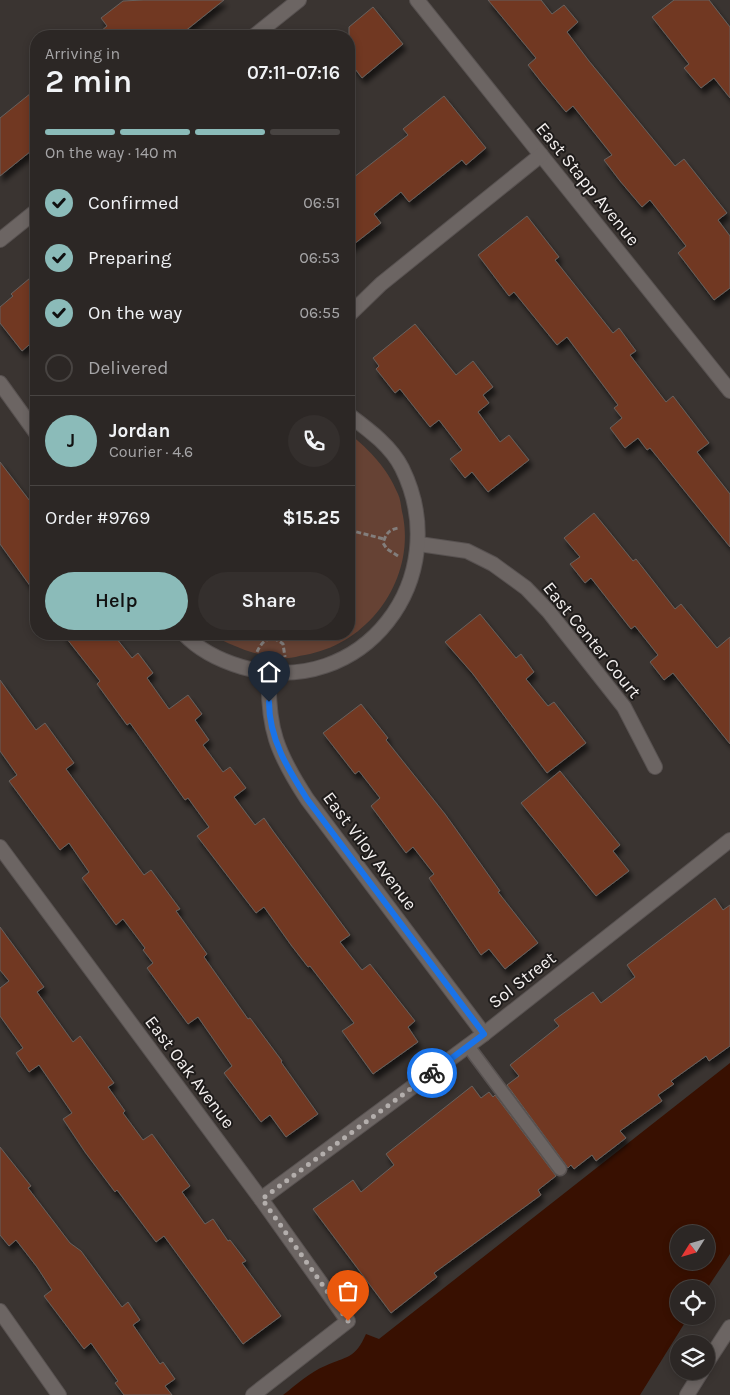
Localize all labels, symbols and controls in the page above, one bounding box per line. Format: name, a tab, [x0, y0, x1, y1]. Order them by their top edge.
text: Arriving in	[45, 44, 120, 63]
text: 07:11–07:16	[247, 62, 340, 84]
text: 2 min	[45, 63, 132, 100]
street label: East Stapp Avenue	[531, 118, 645, 250]
text: On the way · 140 m	[45, 143, 177, 162]
icon: check	[45, 189, 73, 217]
text: Confirmed	[88, 192, 179, 214]
text: 06:51	[303, 193, 340, 212]
icon: check	[45, 244, 73, 272]
text: Preparing	[88, 247, 171, 269]
text: 06:53	[299, 248, 340, 267]
icon: check	[45, 299, 73, 327]
text: On the way	[88, 302, 182, 324]
text: 06:55	[300, 303, 340, 322]
text: Delivered	[88, 357, 168, 379]
button: phone	[288, 415, 340, 467]
text: Jordan	[109, 420, 170, 442]
text: J	[67, 430, 75, 452]
text: Courier · 4.6	[109, 442, 193, 461]
text: Order #9769	[45, 507, 150, 529]
text: $15.25	[282, 507, 340, 529]
button: Help	[45, 572, 188, 630]
button: Share	[198, 572, 340, 630]
street label: East Center Court	[538, 577, 646, 703]
pin	[248, 651, 290, 702]
icon: home	[255, 658, 283, 686]
street label: East Viloy Avenue	[318, 787, 422, 915]
street label: Sol Street	[484, 947, 560, 1013]
street label: East Oak Avenue	[140, 1011, 240, 1133]
courier	[407, 1048, 457, 1098]
icon: bike	[418, 1059, 446, 1087]
north arrow	[670, 1225, 715, 1270]
map controls	[670, 1225, 715, 1380]
pin	[327, 1270, 369, 1321]
icon: bag	[334, 1277, 362, 1305]
button: locate	[670, 1280, 715, 1325]
button: layers	[670, 1335, 715, 1380]

